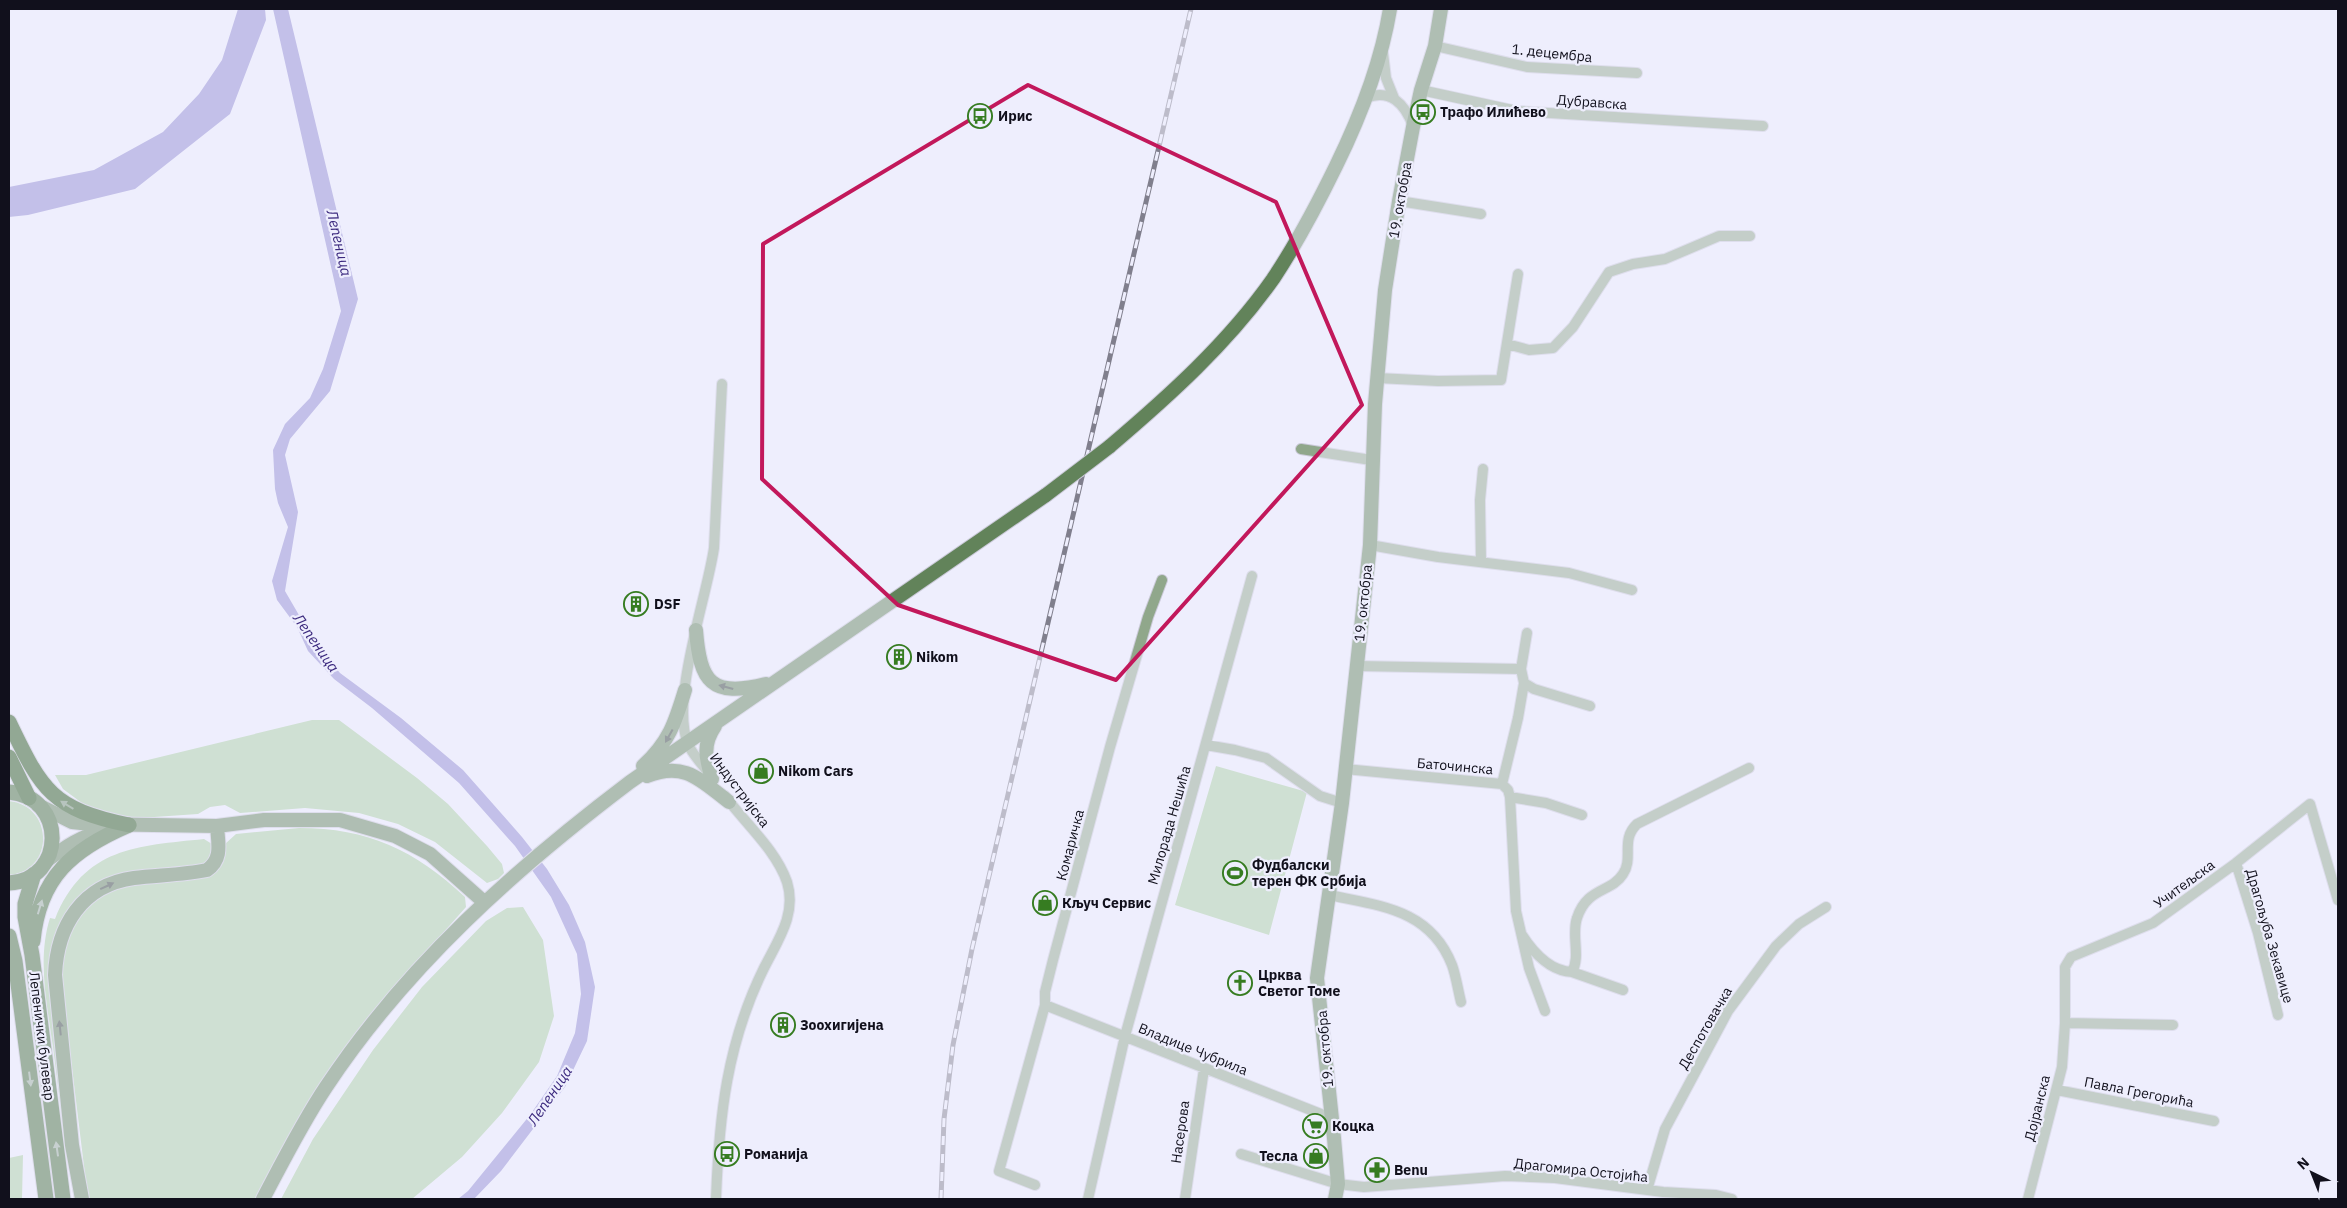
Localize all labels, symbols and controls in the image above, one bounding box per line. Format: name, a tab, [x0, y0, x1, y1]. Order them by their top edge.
street label: 1. децембра	[1511, 40, 1594, 66]
street label: Дубравска	[1556, 91, 1628, 113]
bus stop icon: Трафо Илићево	[1410, 99, 1436, 125]
bus stop icon: Ирис	[967, 103, 993, 129]
place label: Трафо Илићево	[1440, 103, 1546, 121]
place label: Ирис	[998, 107, 1032, 125]
street label: 19. октобра	[1384, 160, 1416, 240]
water label: Лепеница	[322, 207, 356, 278]
street label: 19. октобра	[1350, 563, 1376, 642]
building icon: DSF	[623, 591, 649, 617]
place label: DSF	[654, 595, 681, 613]
water label: Лепеница	[289, 609, 344, 676]
building icon: Nikom	[886, 644, 912, 670]
place label: Nikom	[916, 648, 958, 666]
one-way arrow	[719, 683, 734, 691]
one-way arrow	[664, 729, 673, 742]
street label: Индустријска	[706, 749, 774, 831]
street label: Баточинска	[1416, 754, 1494, 778]
shop icon: Nikom Cars	[748, 758, 774, 784]
place label: Nikom Cars	[778, 762, 853, 780]
street label: Милорада Нешића	[1143, 763, 1195, 887]
one-way arrow	[60, 800, 74, 809]
street label: Комаричка	[1052, 807, 1088, 883]
place label: Фудбалски терен ФК Србија	[1252, 856, 1366, 890]
street label: Учитељска	[2150, 856, 2218, 912]
sports icon: Фудбалски терен ФК Србија	[1222, 860, 1248, 886]
street label: Драгољуба Зекавице	[2242, 867, 2298, 1006]
one-way arrow	[100, 882, 114, 890]
shop icon: Кључ Сервис	[1032, 890, 1058, 916]
place label: Кључ Сервис	[1062, 894, 1151, 912]
one-way arrow	[37, 900, 45, 915]
place label: Црква Светог Томе	[1258, 966, 1340, 1000]
church icon: Црква Светог Томе	[1227, 970, 1253, 996]
street label: Лепенички булевар	[25, 971, 59, 1101]
street label: Деспотовачка	[1674, 983, 1736, 1073]
street label: 19. октобра	[1313, 1009, 1337, 1088]
building icon: Зоохигијена	[770, 1012, 796, 1038]
place label: Зоохигијена	[800, 1016, 884, 1034]
street label: Владице Чубрила	[1136, 1019, 1251, 1079]
one-way arrow	[56, 1020, 64, 1036]
water label: Лепеница	[522, 1062, 576, 1130]
one-way arrow	[26, 1071, 34, 1087]
street label: Дојранска	[2020, 1073, 2054, 1143]
street label: Павла Грегорића	[2083, 1073, 2196, 1112]
street label: Насерова	[1167, 1099, 1193, 1165]
supermarket icon: Коцка	[1302, 1113, 1328, 1139]
place label: Коцка	[1332, 1117, 1374, 1135]
one-way arrow	[52, 1141, 60, 1157]
bus stop icon: Романија	[714, 1141, 740, 1167]
shop icon: Тесла	[1303, 1143, 1329, 1169]
place label: Романија	[744, 1145, 808, 1163]
place label: Тесла	[1259, 1147, 1298, 1165]
north arrow	[2287, 1148, 2337, 1198]
text: N	[2293, 1153, 2313, 1174]
street label: Драгомира Остојића	[1513, 1154, 1649, 1186]
pharmacy icon: Benu	[1364, 1157, 1390, 1183]
place label: Benu	[1394, 1161, 1428, 1179]

